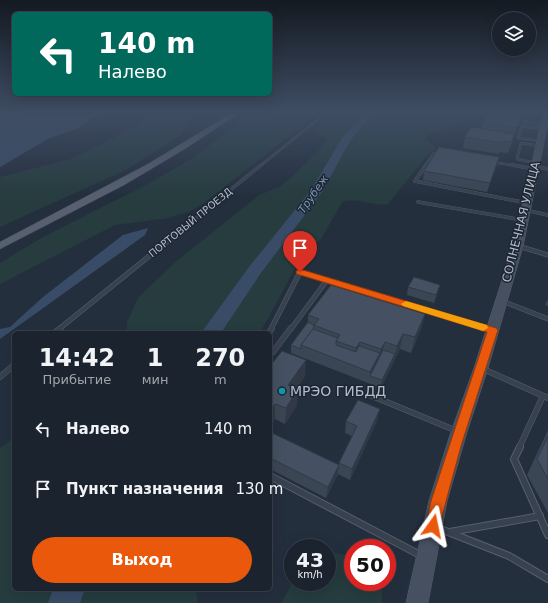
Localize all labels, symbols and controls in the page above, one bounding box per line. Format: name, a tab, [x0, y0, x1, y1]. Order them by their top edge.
map controls	[492, 12, 536, 56]
button: layers	[492, 12, 536, 56]
text: 140 m	[98, 27, 195, 60]
icon: left	[32, 28, 84, 80]
text: Налево	[98, 61, 167, 82]
street label: СОЛНЕЧНАЯ УЛИЦА	[499, 159, 543, 284]
water label: Трубеж	[296, 173, 331, 216]
street label: ПОРТОВЫЙ ПРОЕЗД	[146, 185, 234, 259]
pin	[283, 231, 317, 272]
icon: arrive	[289, 237, 311, 259]
text: 14:42	[39, 344, 115, 372]
text: 1	[147, 344, 163, 372]
text: 270	[195, 344, 245, 372]
text: Прибытие	[42, 372, 111, 387]
text: мин	[142, 372, 169, 387]
text: m	[214, 372, 227, 387]
place label: МРЭО ГИБДД	[290, 383, 386, 399]
marker: МРЭО ГИБДД	[277, 386, 287, 396]
icon: left	[32, 418, 54, 440]
text: Налево	[66, 420, 130, 438]
text: 140 m	[204, 420, 252, 438]
icon: arrive	[32, 478, 54, 500]
text: Пункт назначения	[66, 480, 223, 498]
text: 130 m	[235, 480, 283, 498]
position arrow	[412, 505, 454, 547]
button: Выход	[32, 537, 252, 583]
speed limit sign: 50	[344, 539, 396, 591]
text: 43	[296, 548, 324, 572]
text: km/h	[297, 569, 323, 580]

